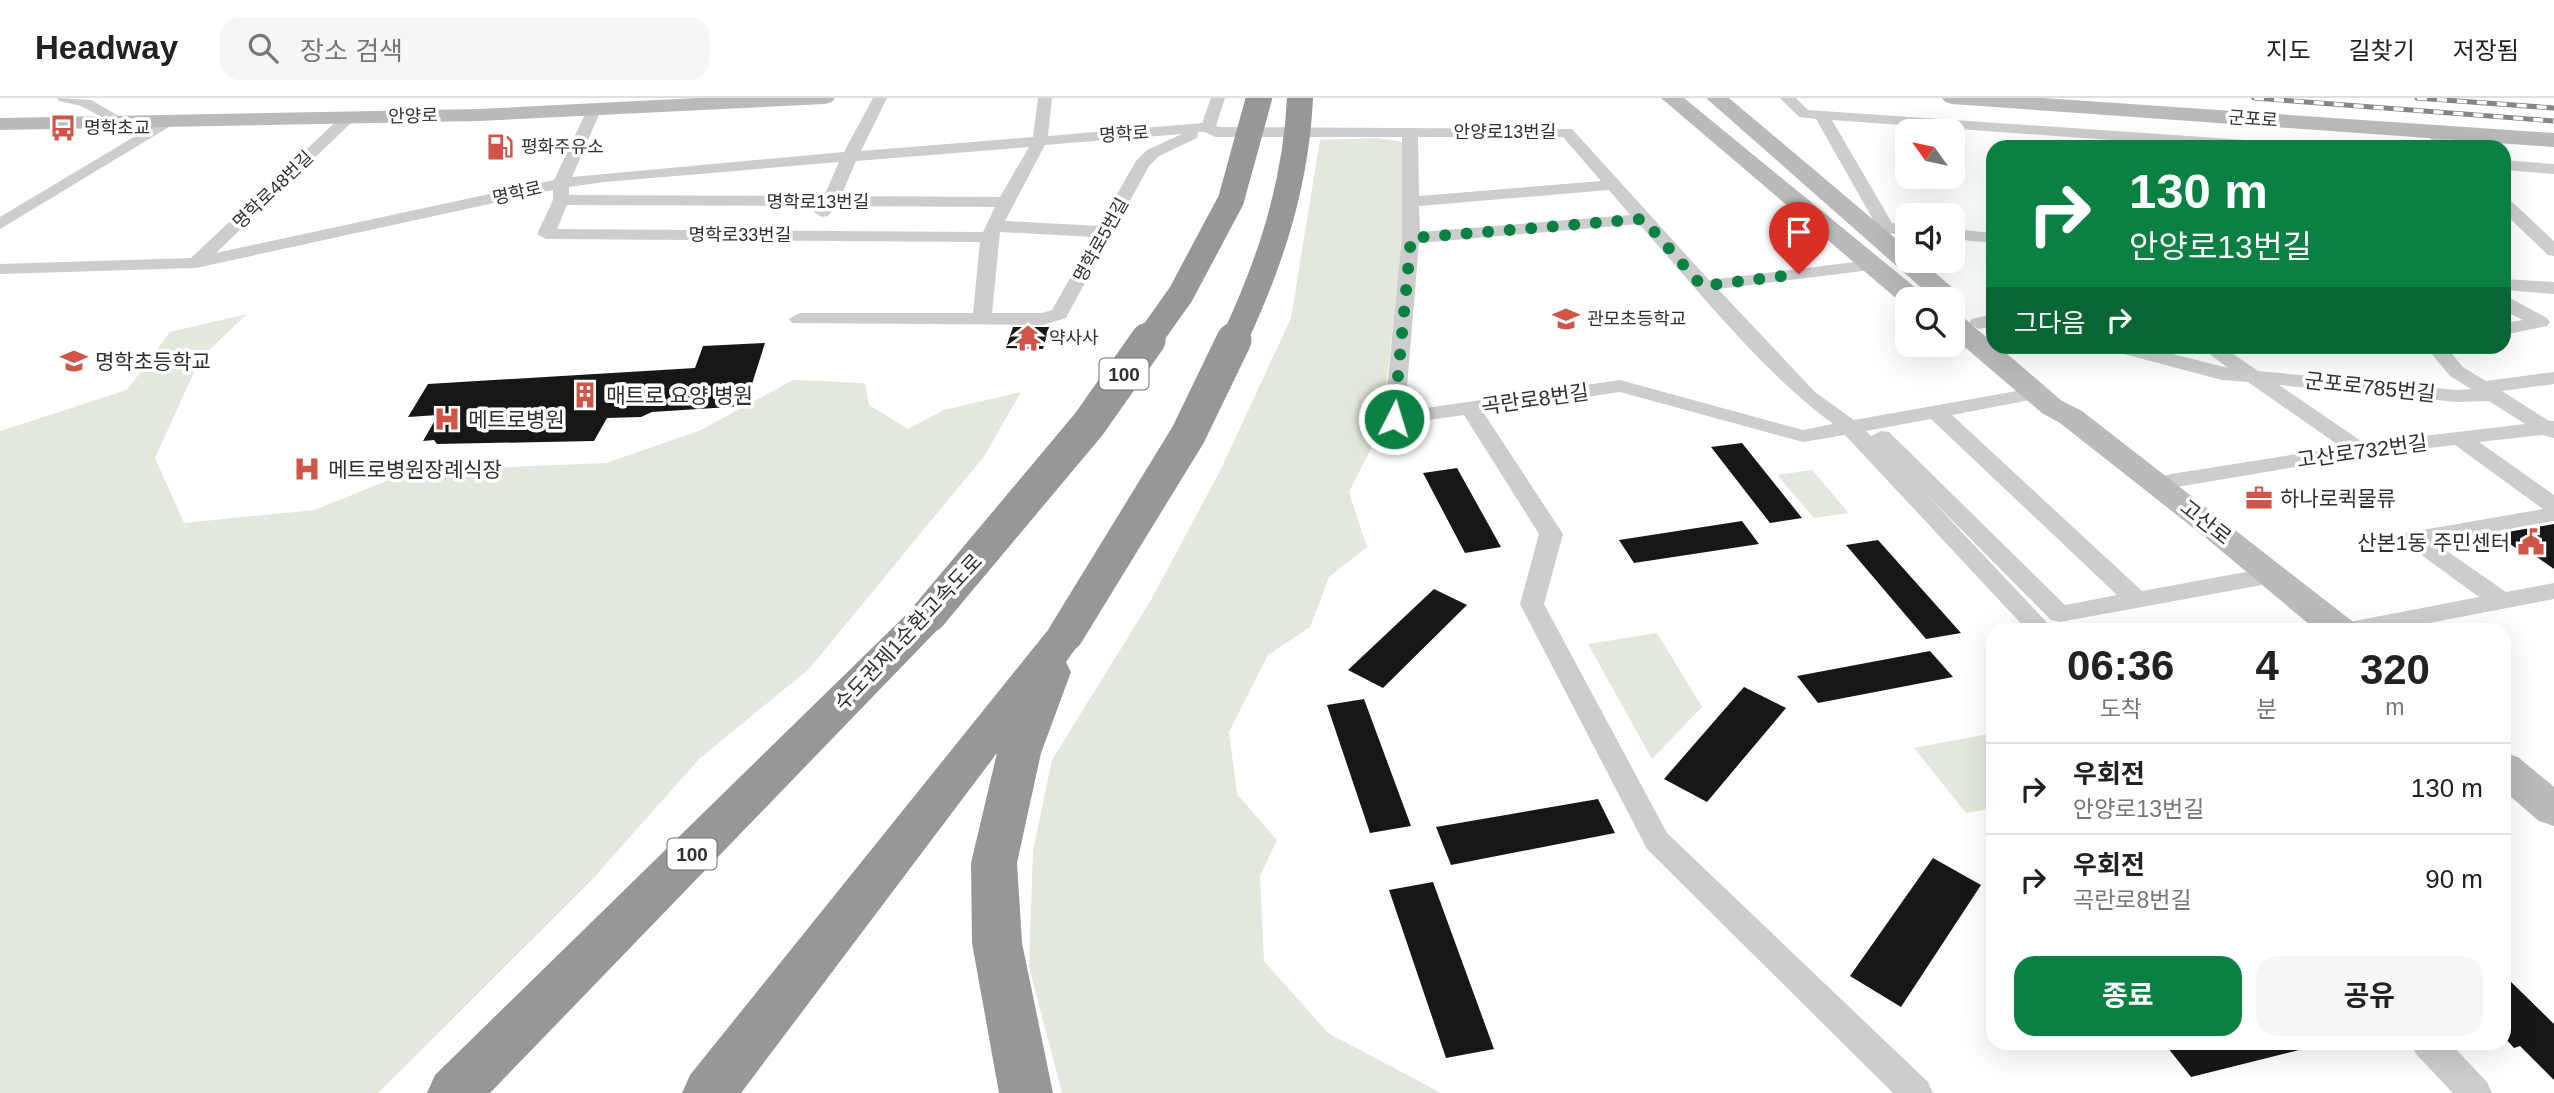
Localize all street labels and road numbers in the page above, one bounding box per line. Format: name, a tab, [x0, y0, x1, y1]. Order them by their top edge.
street label: 안양로	[388, 106, 438, 126]
street label: 군포로	[2228, 107, 2278, 131]
street label: 명학로	[1099, 122, 1149, 146]
street label: 안양로13번길	[1454, 122, 1556, 142]
street label: 명학로48번길	[229, 147, 317, 233]
street label: 명학로	[491, 178, 543, 208]
street label: 명학로13번길	[767, 192, 869, 212]
street label: 명학로5번길	[1070, 195, 1132, 285]
street label: 명학로33번길	[689, 225, 791, 245]
road number: 100	[1100, 358, 1148, 390]
street label: 군포로785번길	[2303, 369, 2437, 405]
street label: 곡란로8번길	[1480, 380, 1590, 418]
street label: 고산로732번길	[2295, 430, 2429, 472]
street label: 고산로	[2176, 495, 2236, 549]
street label: 수도권제1순환고속도로	[830, 549, 986, 715]
road number: 100	[668, 838, 716, 870]

